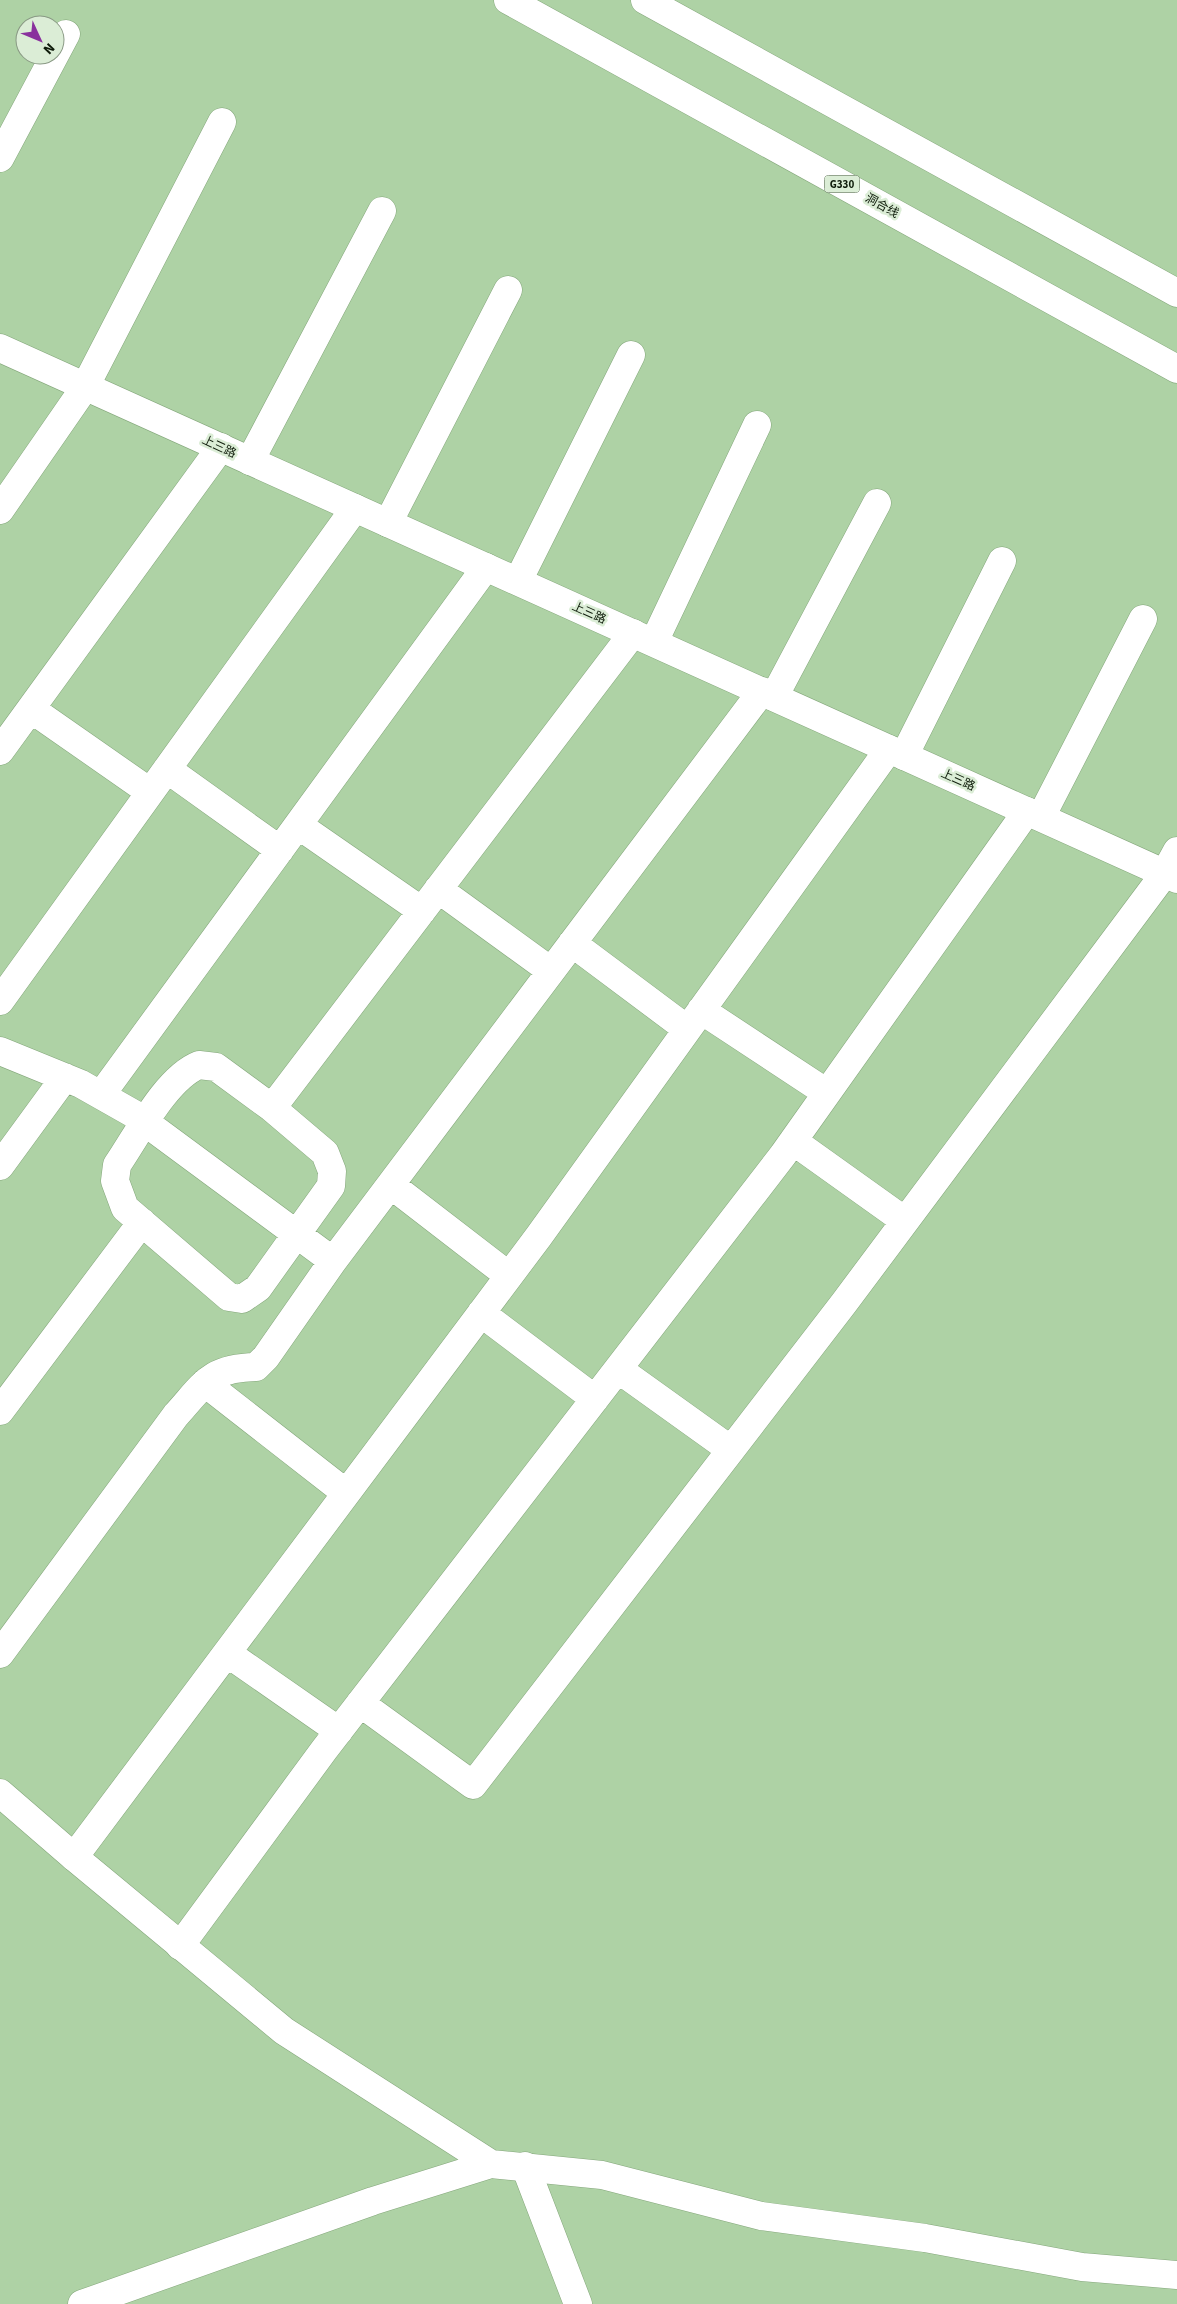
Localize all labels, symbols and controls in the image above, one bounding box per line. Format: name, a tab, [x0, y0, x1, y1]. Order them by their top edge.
north arrow	[15, 15, 65, 65]
text: N	[38, 38, 59, 59]
road number: G330	[824, 175, 860, 192]
street label: 洞合线	[862, 190, 902, 222]
street label: 上三路	[199, 432, 239, 462]
street label: 上三路	[569, 598, 609, 628]
street label: 上三路	[938, 765, 978, 795]

